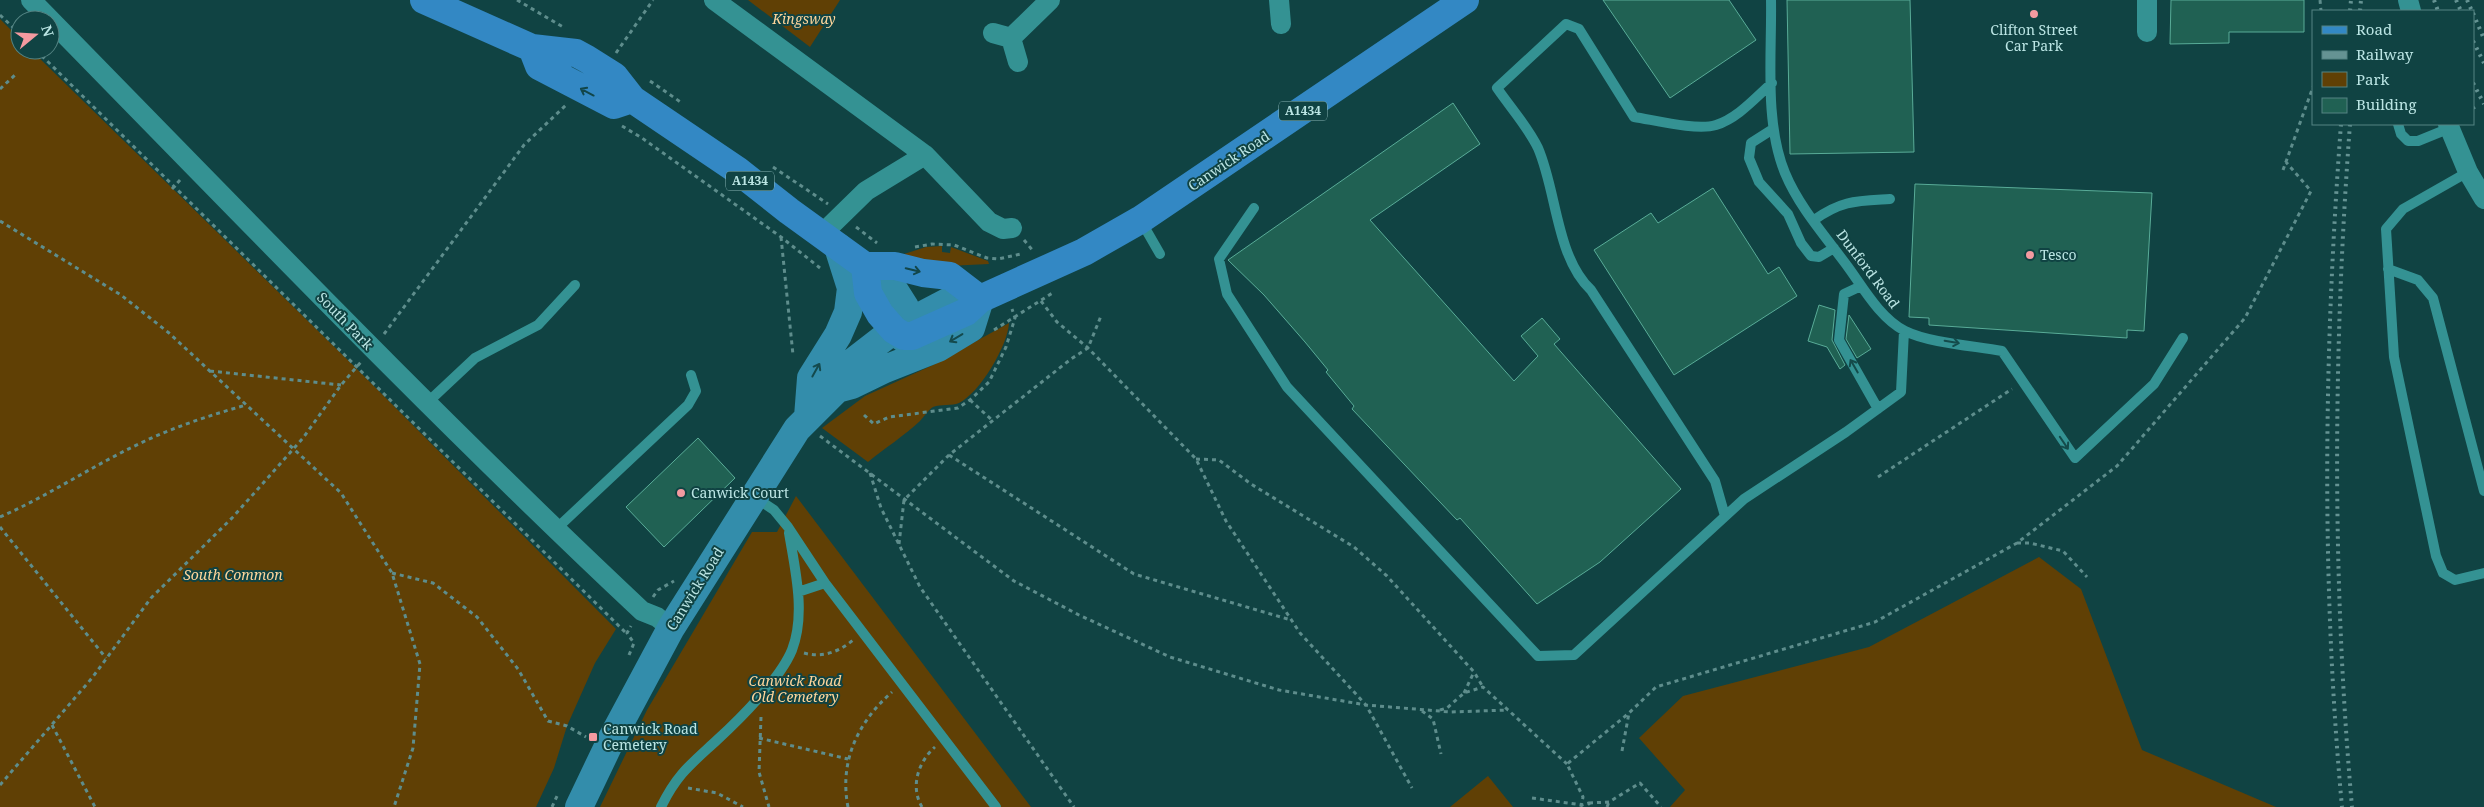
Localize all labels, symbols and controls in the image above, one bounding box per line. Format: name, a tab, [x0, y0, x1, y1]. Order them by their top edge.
marker: Clifton Street Car Park	[2028, 8, 2040, 20]
park label: Kingsway	[771, 9, 836, 28]
north arrow	[10, 10, 60, 60]
legend	[2312, 10, 2474, 125]
text: Road	[2356, 19, 2392, 39]
place label: Clifton Street Car Park	[1990, 20, 2078, 55]
text: N	[37, 23, 59, 39]
text: Railway	[2356, 44, 2414, 64]
text: Park	[2356, 69, 2390, 89]
one-way arrow	[580, 87, 595, 97]
text: Building	[2356, 94, 2417, 114]
road number: A1434	[1279, 102, 1327, 120]
street label: Canwick Road	[1184, 126, 1274, 195]
road number: A1434	[726, 172, 774, 190]
street label: Dunford Road	[1833, 225, 1904, 312]
place label: Tesco	[2040, 245, 2077, 264]
marker: Tesco	[2024, 249, 2036, 261]
one-way arrow	[905, 266, 921, 275]
street label: South Park	[313, 288, 378, 354]
one-way arrow	[949, 333, 963, 343]
one-way arrow	[1943, 338, 1959, 348]
one-way arrow	[1849, 360, 1859, 374]
one-way arrow	[811, 363, 821, 378]
one-way arrow	[2059, 436, 2070, 450]
place label: Canwick Court	[691, 483, 789, 502]
marker: Canwick Court	[675, 487, 687, 499]
street label: Canwick Road	[661, 543, 728, 634]
park label: South Common	[183, 565, 283, 584]
park label: Canwick Road Old Cemetery	[749, 671, 842, 706]
place label: Canwick Road Cemetery	[603, 719, 698, 754]
marker: Canwick Road Cemetery	[587, 731, 599, 743]

